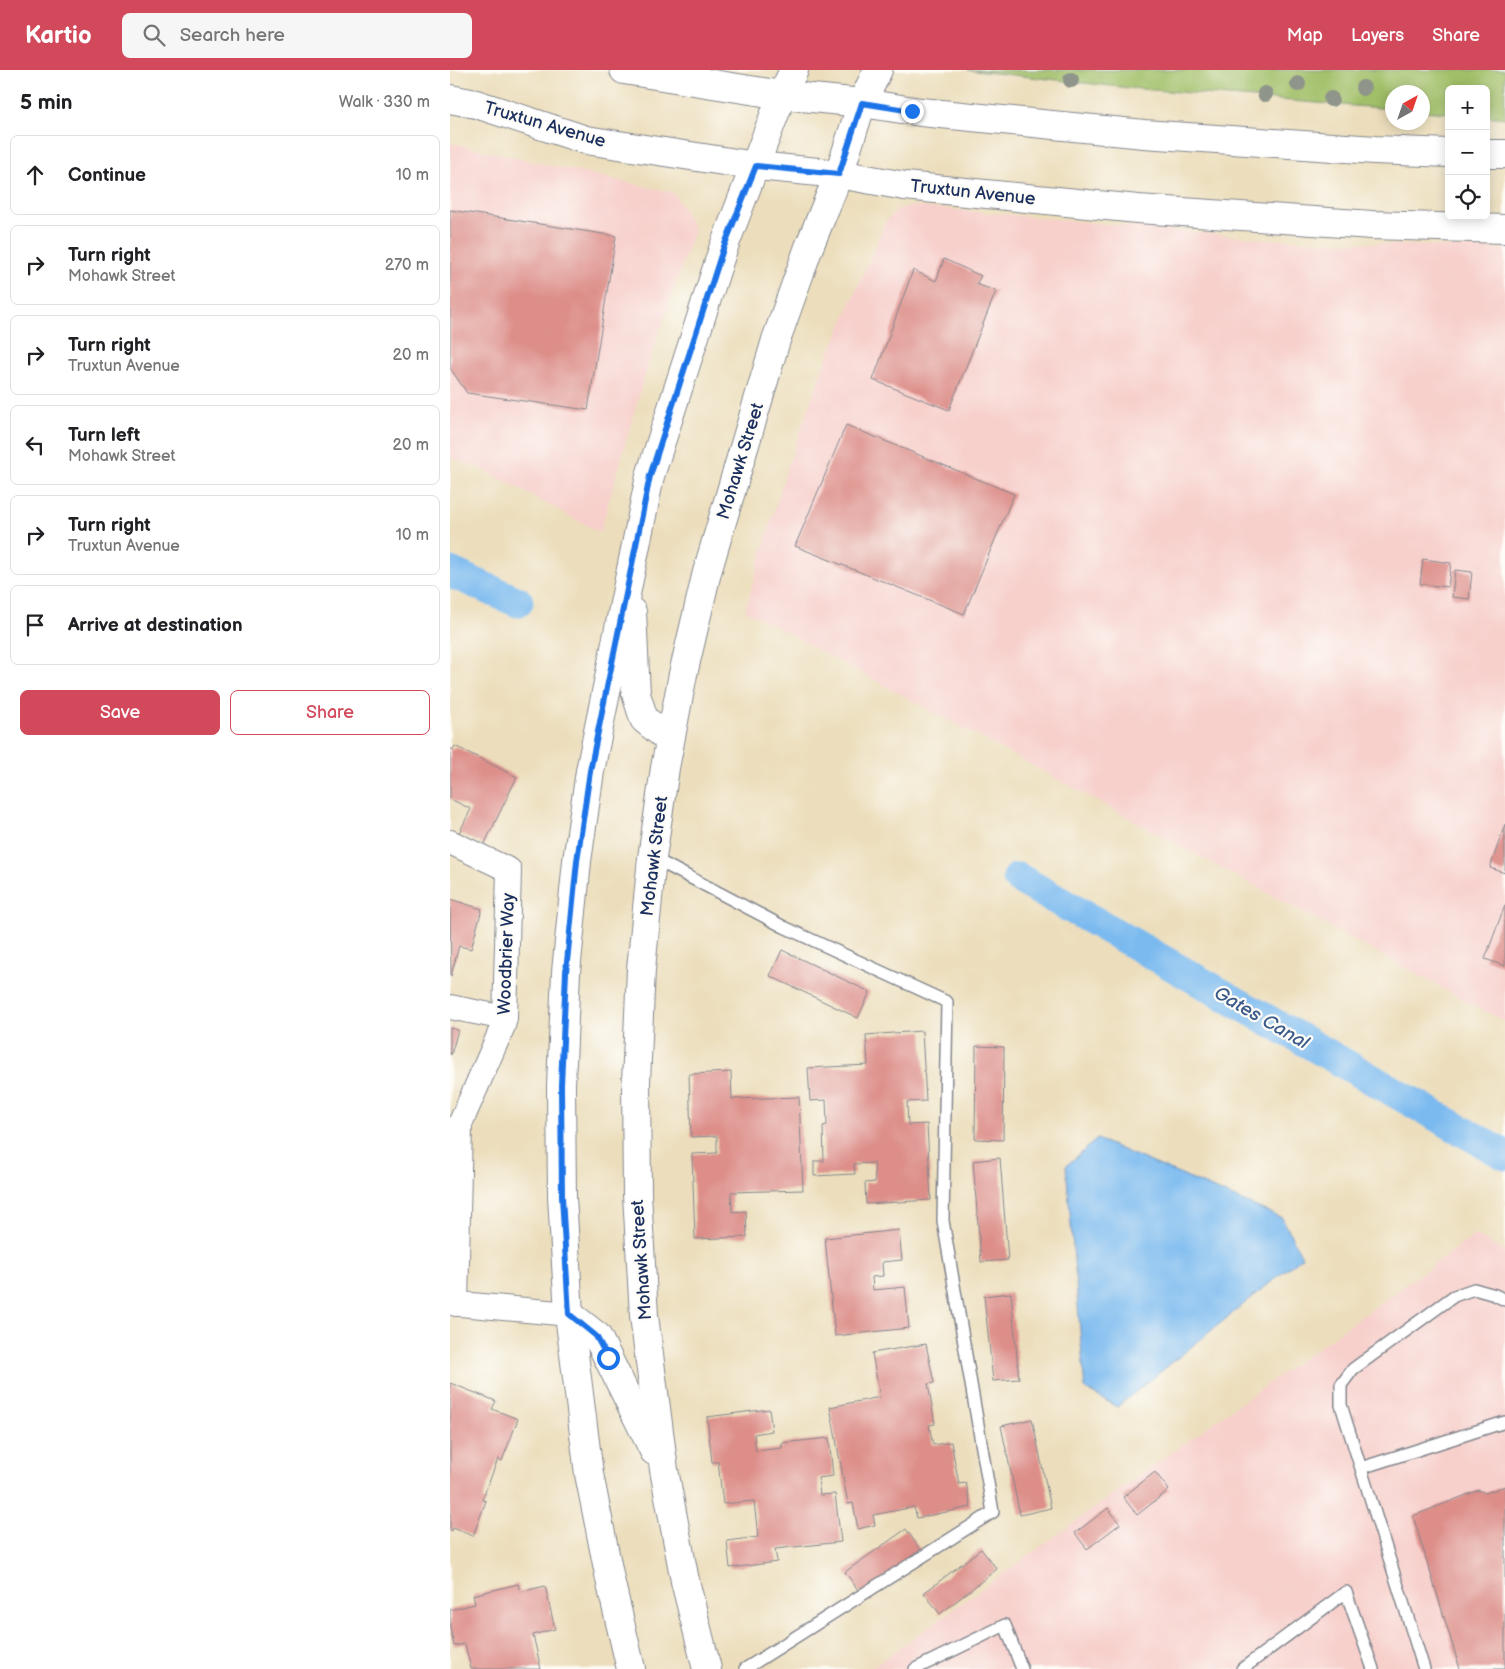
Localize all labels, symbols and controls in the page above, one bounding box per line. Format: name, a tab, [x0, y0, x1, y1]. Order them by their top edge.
search box	[122, 13, 472, 58]
text: Kartio	[25, 21, 92, 50]
icon: search	[140, 21, 168, 49]
text: Search here	[180, 24, 285, 47]
text: Map	[1287, 25, 1323, 46]
text: Layers	[1351, 25, 1404, 46]
text: Share	[1432, 25, 1480, 46]
north arrow	[1385, 85, 1430, 130]
map controls	[1445, 85, 1490, 220]
button: +	[1445, 85, 1490, 130]
text: 5 min	[20, 90, 73, 115]
text: Walk · 330 m	[339, 93, 430, 112]
street label: Truxtun Avenue	[482, 97, 609, 152]
route end	[901, 100, 924, 123]
button: −	[1445, 130, 1490, 175]
icon: ahead	[21, 161, 49, 189]
text: Continue	[68, 164, 146, 187]
text: 10 m	[396, 166, 429, 185]
street label: Truxtun Avenue	[909, 175, 1037, 210]
button: locate	[1445, 175, 1490, 220]
text: Turn right	[68, 244, 151, 267]
icon: right	[21, 251, 49, 279]
text: 270 m	[385, 256, 429, 275]
text: Mohawk Street	[68, 267, 175, 286]
text: Turn right	[68, 334, 151, 357]
icon: right	[21, 341, 49, 369]
text: 20 m	[393, 346, 429, 365]
text: Truxtun Avenue	[68, 357, 180, 376]
street label: Mohawk Street	[713, 400, 768, 522]
text: Turn left	[68, 424, 140, 447]
icon: left	[21, 431, 49, 459]
text: 20 m	[393, 436, 429, 455]
text: Mohawk Street	[68, 447, 175, 466]
text: Turn right	[68, 514, 151, 537]
icon: right	[21, 521, 49, 549]
text: 10 m	[396, 526, 429, 545]
text: Truxtun Avenue	[68, 537, 180, 556]
icon: arrive	[21, 611, 49, 639]
text: Arrive at destination	[68, 614, 243, 637]
button: Save	[20, 690, 220, 735]
button: Share	[230, 690, 430, 735]
street label: Mohawk Street	[637, 794, 672, 917]
street label: Woodbrier Way	[494, 892, 519, 1015]
water label: Gates Canal	[1210, 982, 1313, 1055]
street label: Mohawk Street	[627, 1199, 656, 1321]
route start	[597, 1347, 620, 1370]

